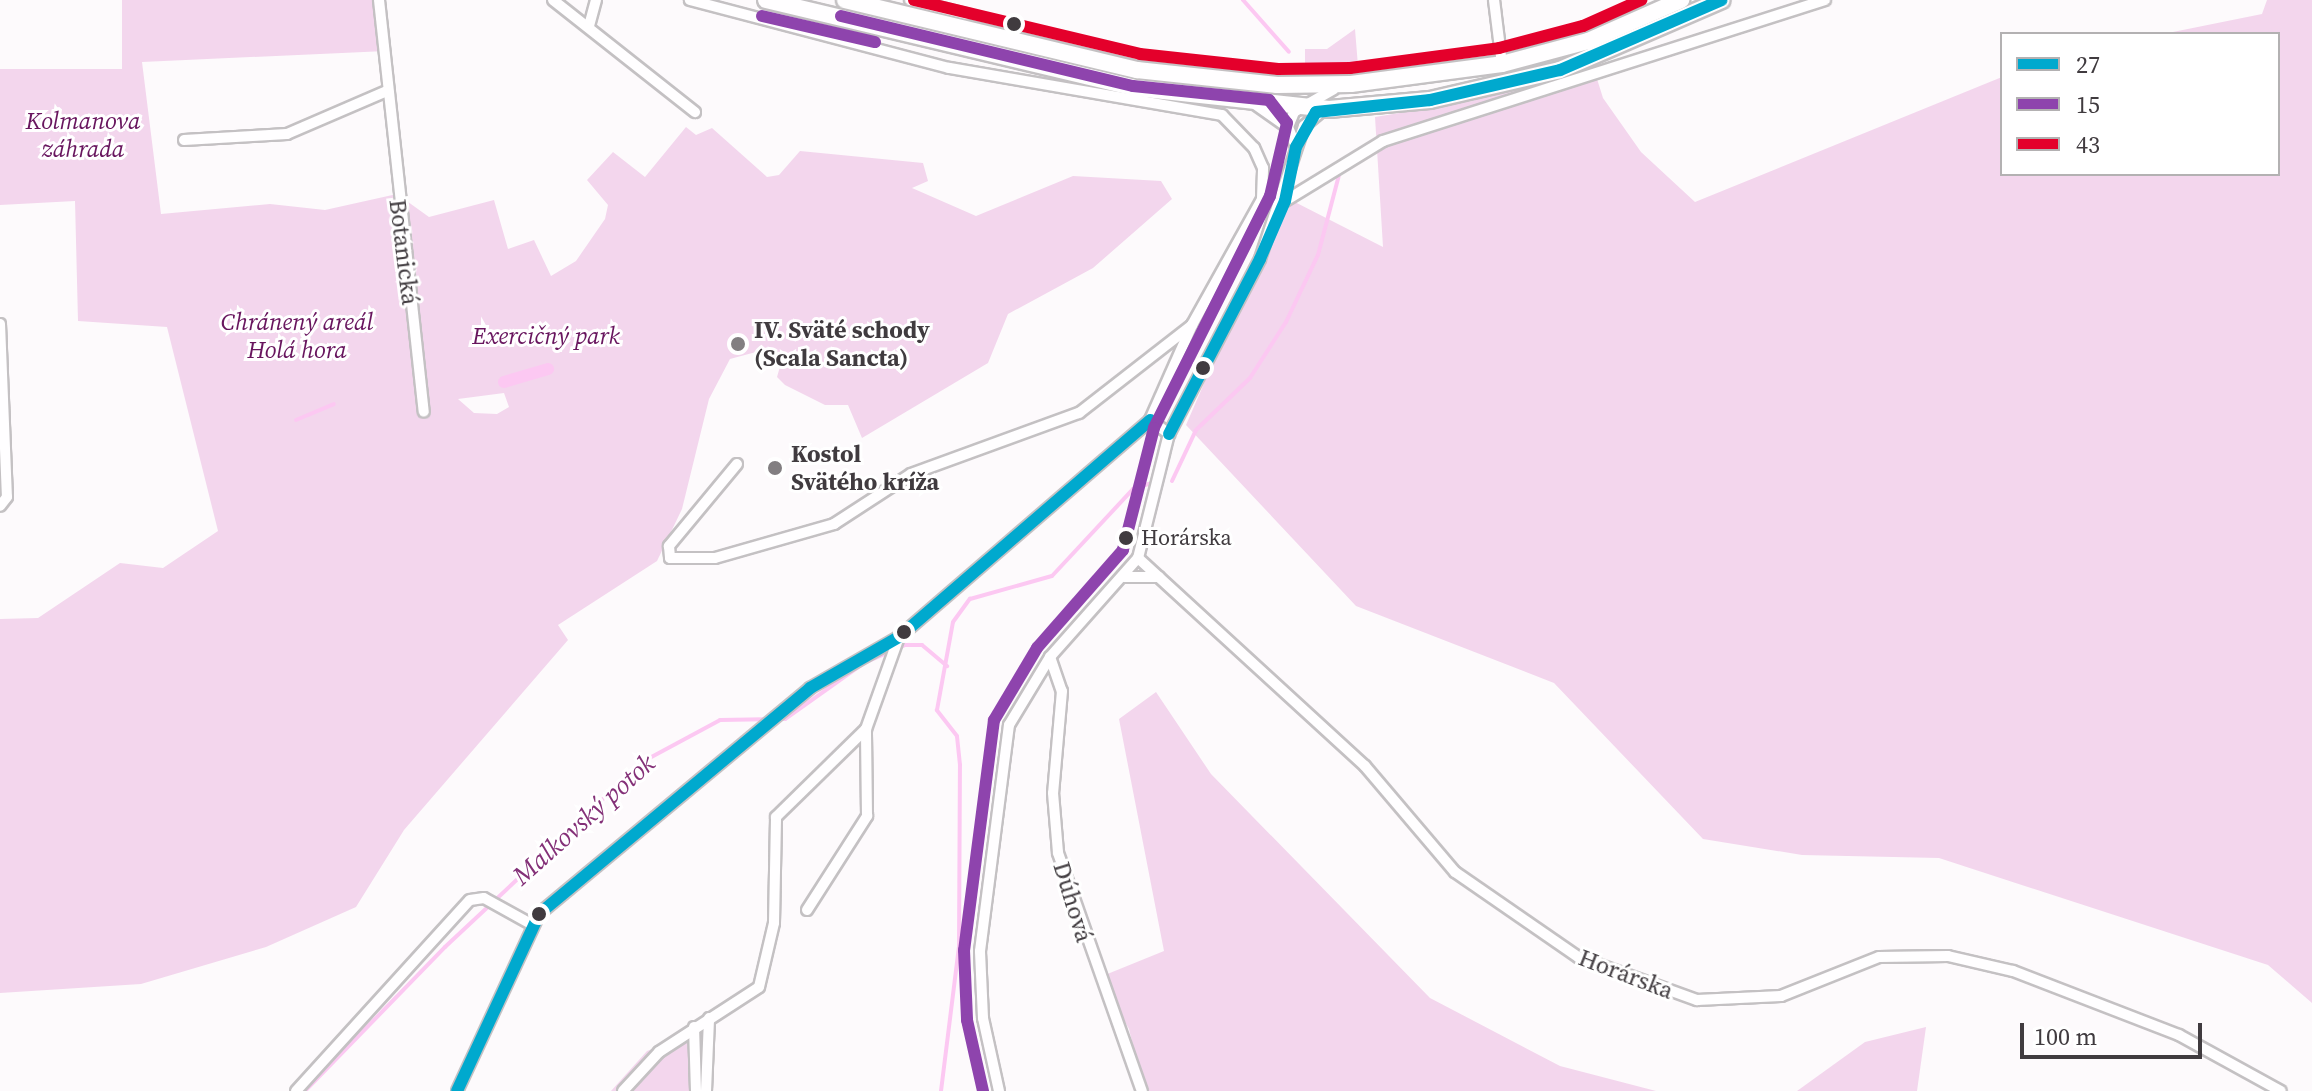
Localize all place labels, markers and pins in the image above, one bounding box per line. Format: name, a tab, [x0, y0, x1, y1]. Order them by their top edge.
unlabelled marker	[1006, 16, 1022, 32]
place label: IV. Sväté schody (Scala Sancta)	[754, 316, 930, 372]
marker: IV. Sväté schody (Scala Sancta)	[729, 335, 747, 353]
unlabelled marker	[1195, 360, 1211, 376]
place label: Kostol Svätého kríža	[791, 440, 939, 496]
marker: Kostol Svätého kríža	[766, 459, 784, 477]
place label: Horárska	[1141, 525, 1232, 551]
marker: Horárska	[1118, 530, 1134, 546]
unlabelled marker	[896, 624, 912, 640]
unlabelled marker	[531, 906, 547, 922]

